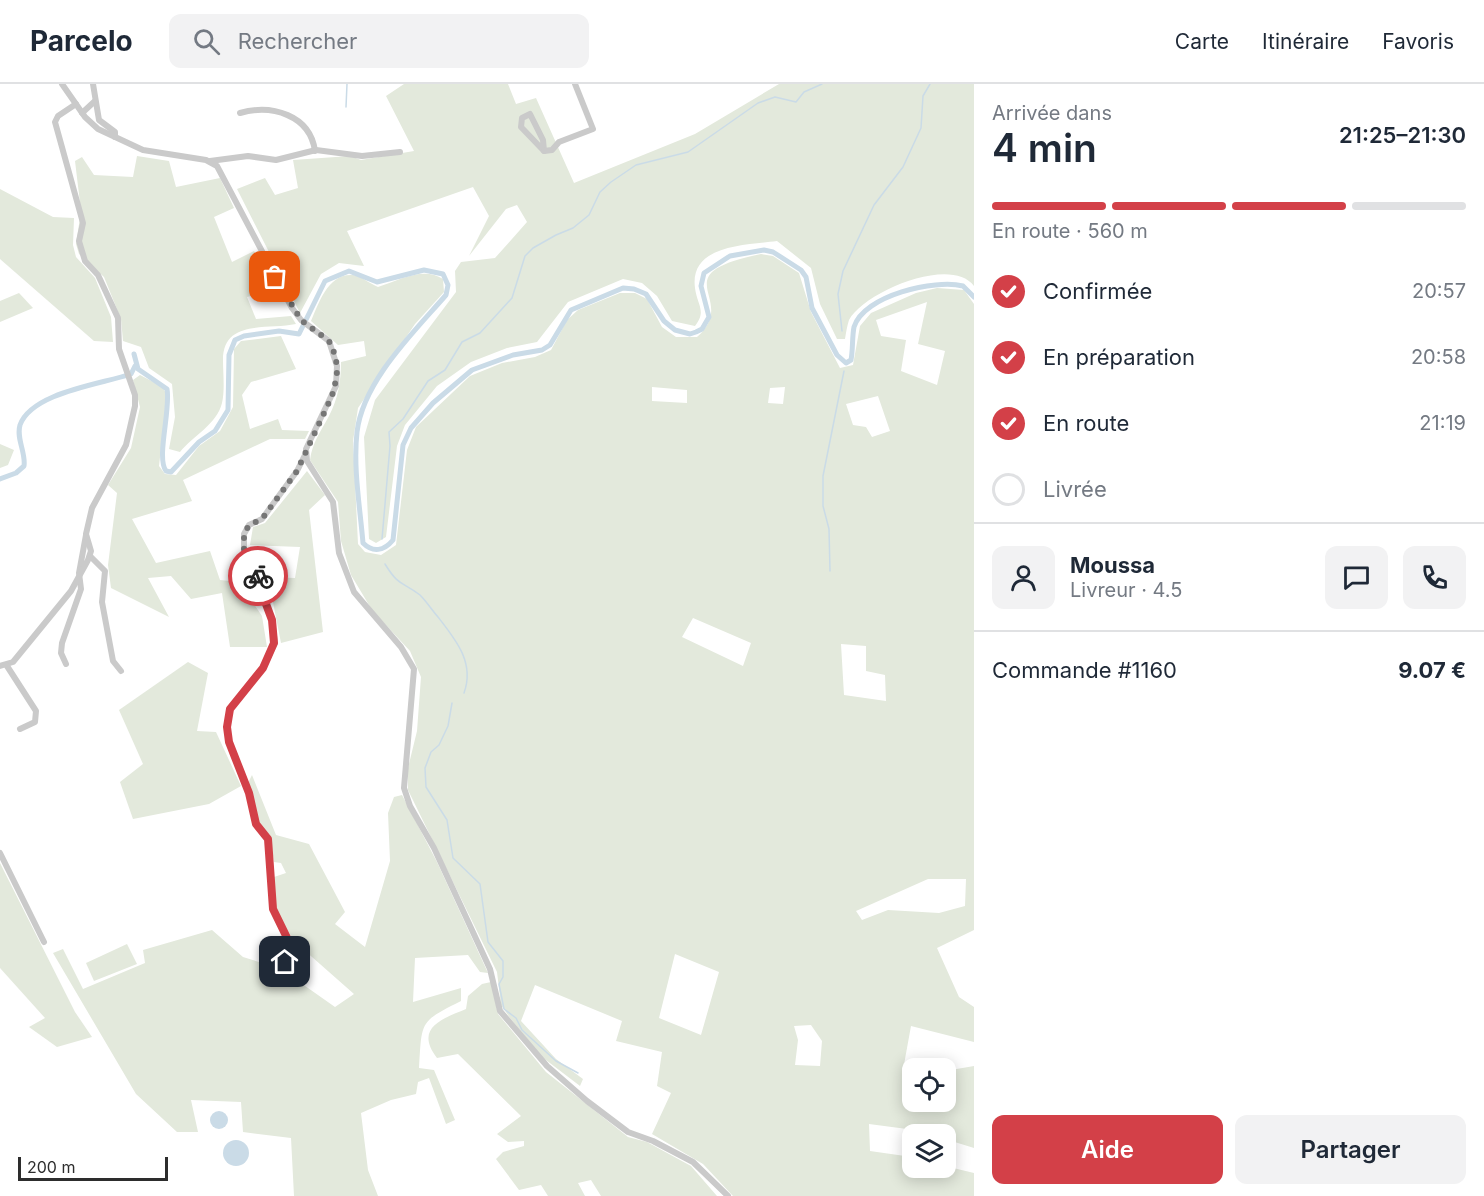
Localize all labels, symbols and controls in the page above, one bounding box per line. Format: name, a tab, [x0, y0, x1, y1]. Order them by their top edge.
search box	[169, 14, 589, 68]
text: Parcelo	[30, 24, 133, 58]
icon: search	[190, 25, 223, 58]
text: Rechercher	[238, 28, 357, 54]
text: Carte	[1175, 29, 1229, 54]
text: Itinéraire	[1262, 29, 1349, 54]
text: Favoris	[1382, 29, 1454, 54]
text: Arrivée dans	[992, 101, 1112, 125]
text: 21:25–21:30	[1339, 122, 1466, 148]
text: 4 min	[992, 124, 1097, 171]
text: En route · 560 m	[992, 219, 1148, 243]
pin	[249, 251, 300, 302]
icon: bag	[258, 260, 291, 293]
icon: check	[992, 275, 1025, 308]
text: Confirmée	[1043, 278, 1152, 304]
text: 20:57	[1412, 279, 1466, 303]
icon: check	[992, 341, 1025, 374]
text: En préparation	[1043, 344, 1195, 370]
text: 20:58	[1411, 345, 1466, 369]
icon: check	[992, 407, 1025, 440]
text: En route	[1043, 410, 1129, 436]
text: 21:19	[1419, 411, 1466, 435]
text: Livrée	[1043, 476, 1107, 502]
courier	[228, 546, 288, 606]
button: person	[992, 546, 1055, 609]
button: chat	[1325, 546, 1388, 609]
button: phone	[1403, 546, 1466, 609]
text: Moussa	[1070, 552, 1155, 578]
icon: bike	[242, 560, 275, 593]
text: Livreur · 4.5	[1070, 578, 1183, 602]
text: Commande #1160	[992, 657, 1177, 683]
text: 9.07 €	[1398, 657, 1466, 683]
pin	[259, 936, 310, 987]
icon: home	[268, 945, 301, 978]
map controls	[902, 1058, 956, 1178]
button: locate	[902, 1058, 956, 1112]
button: Aide	[992, 1115, 1223, 1184]
button: Partager	[1235, 1115, 1466, 1184]
button: layers	[902, 1124, 956, 1178]
scale bar	[18, 1154, 168, 1182]
text: 200 m	[27, 1157, 75, 1177]

